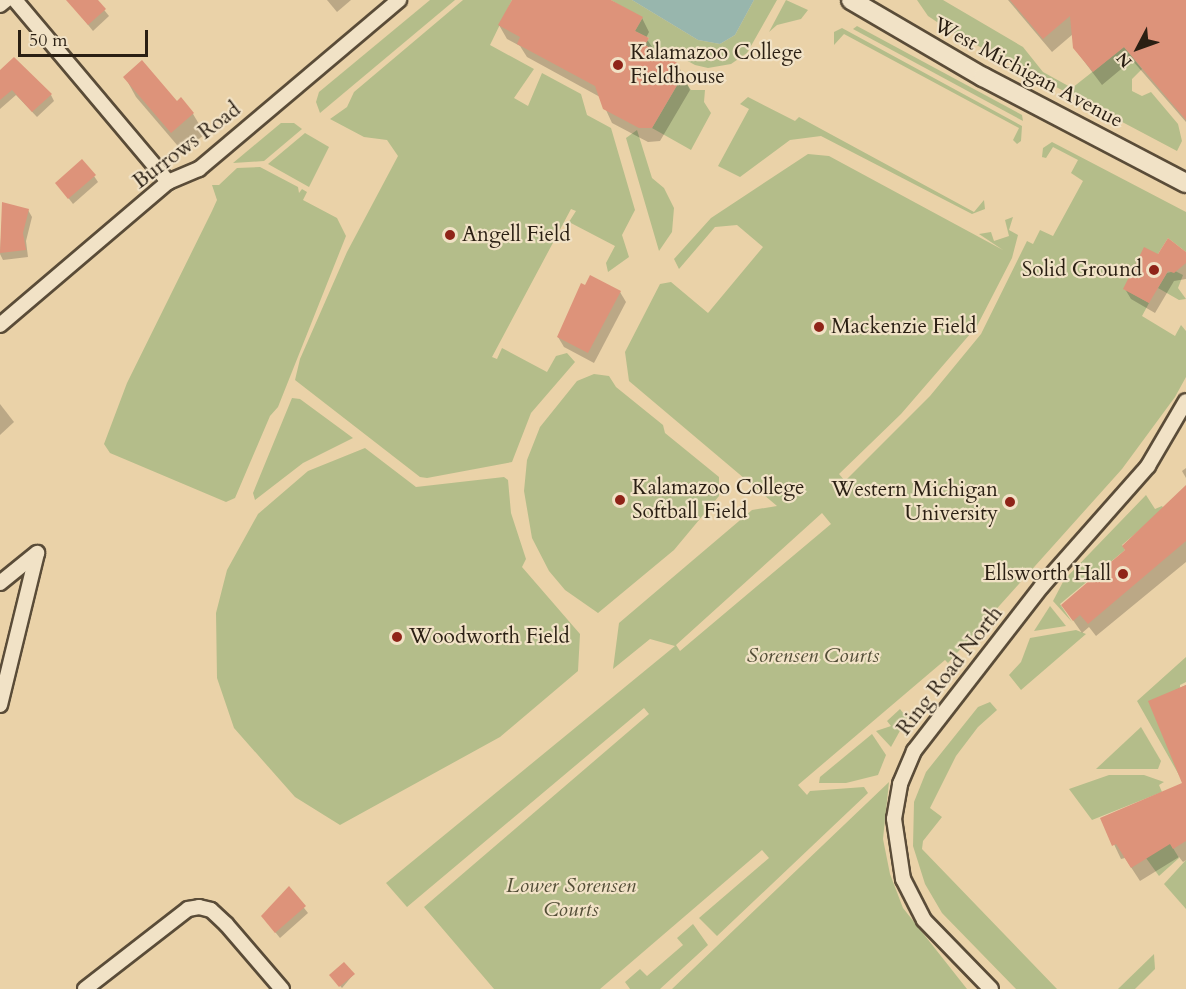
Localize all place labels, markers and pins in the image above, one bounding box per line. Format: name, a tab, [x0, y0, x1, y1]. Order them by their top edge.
place label: Kalamazoo College Fieldhouse	[630, 40, 803, 90]
marker: Kalamazoo College Fieldhouse	[611, 58, 625, 72]
place label: Angell Field	[462, 222, 570, 248]
marker: Angell Field	[443, 228, 457, 242]
place label: Solid Ground	[1022, 257, 1142, 283]
marker: Solid Ground	[1147, 263, 1161, 277]
place label: Mackenzie Field	[831, 314, 977, 340]
marker: Mackenzie Field	[812, 320, 826, 334]
place label: Kalamazoo College Softball Field	[632, 475, 805, 525]
place label: Western Michigan University	[831, 477, 998, 527]
marker: Kalamazoo College Softball Field	[613, 493, 627, 507]
marker: Western Michigan University	[1003, 495, 1017, 509]
place label: Ellsworth Hall	[983, 561, 1111, 587]
marker: Ellsworth Hall	[1116, 567, 1130, 581]
place label: Woodworth Field	[409, 624, 570, 650]
marker: Woodworth Field	[390, 630, 404, 644]

